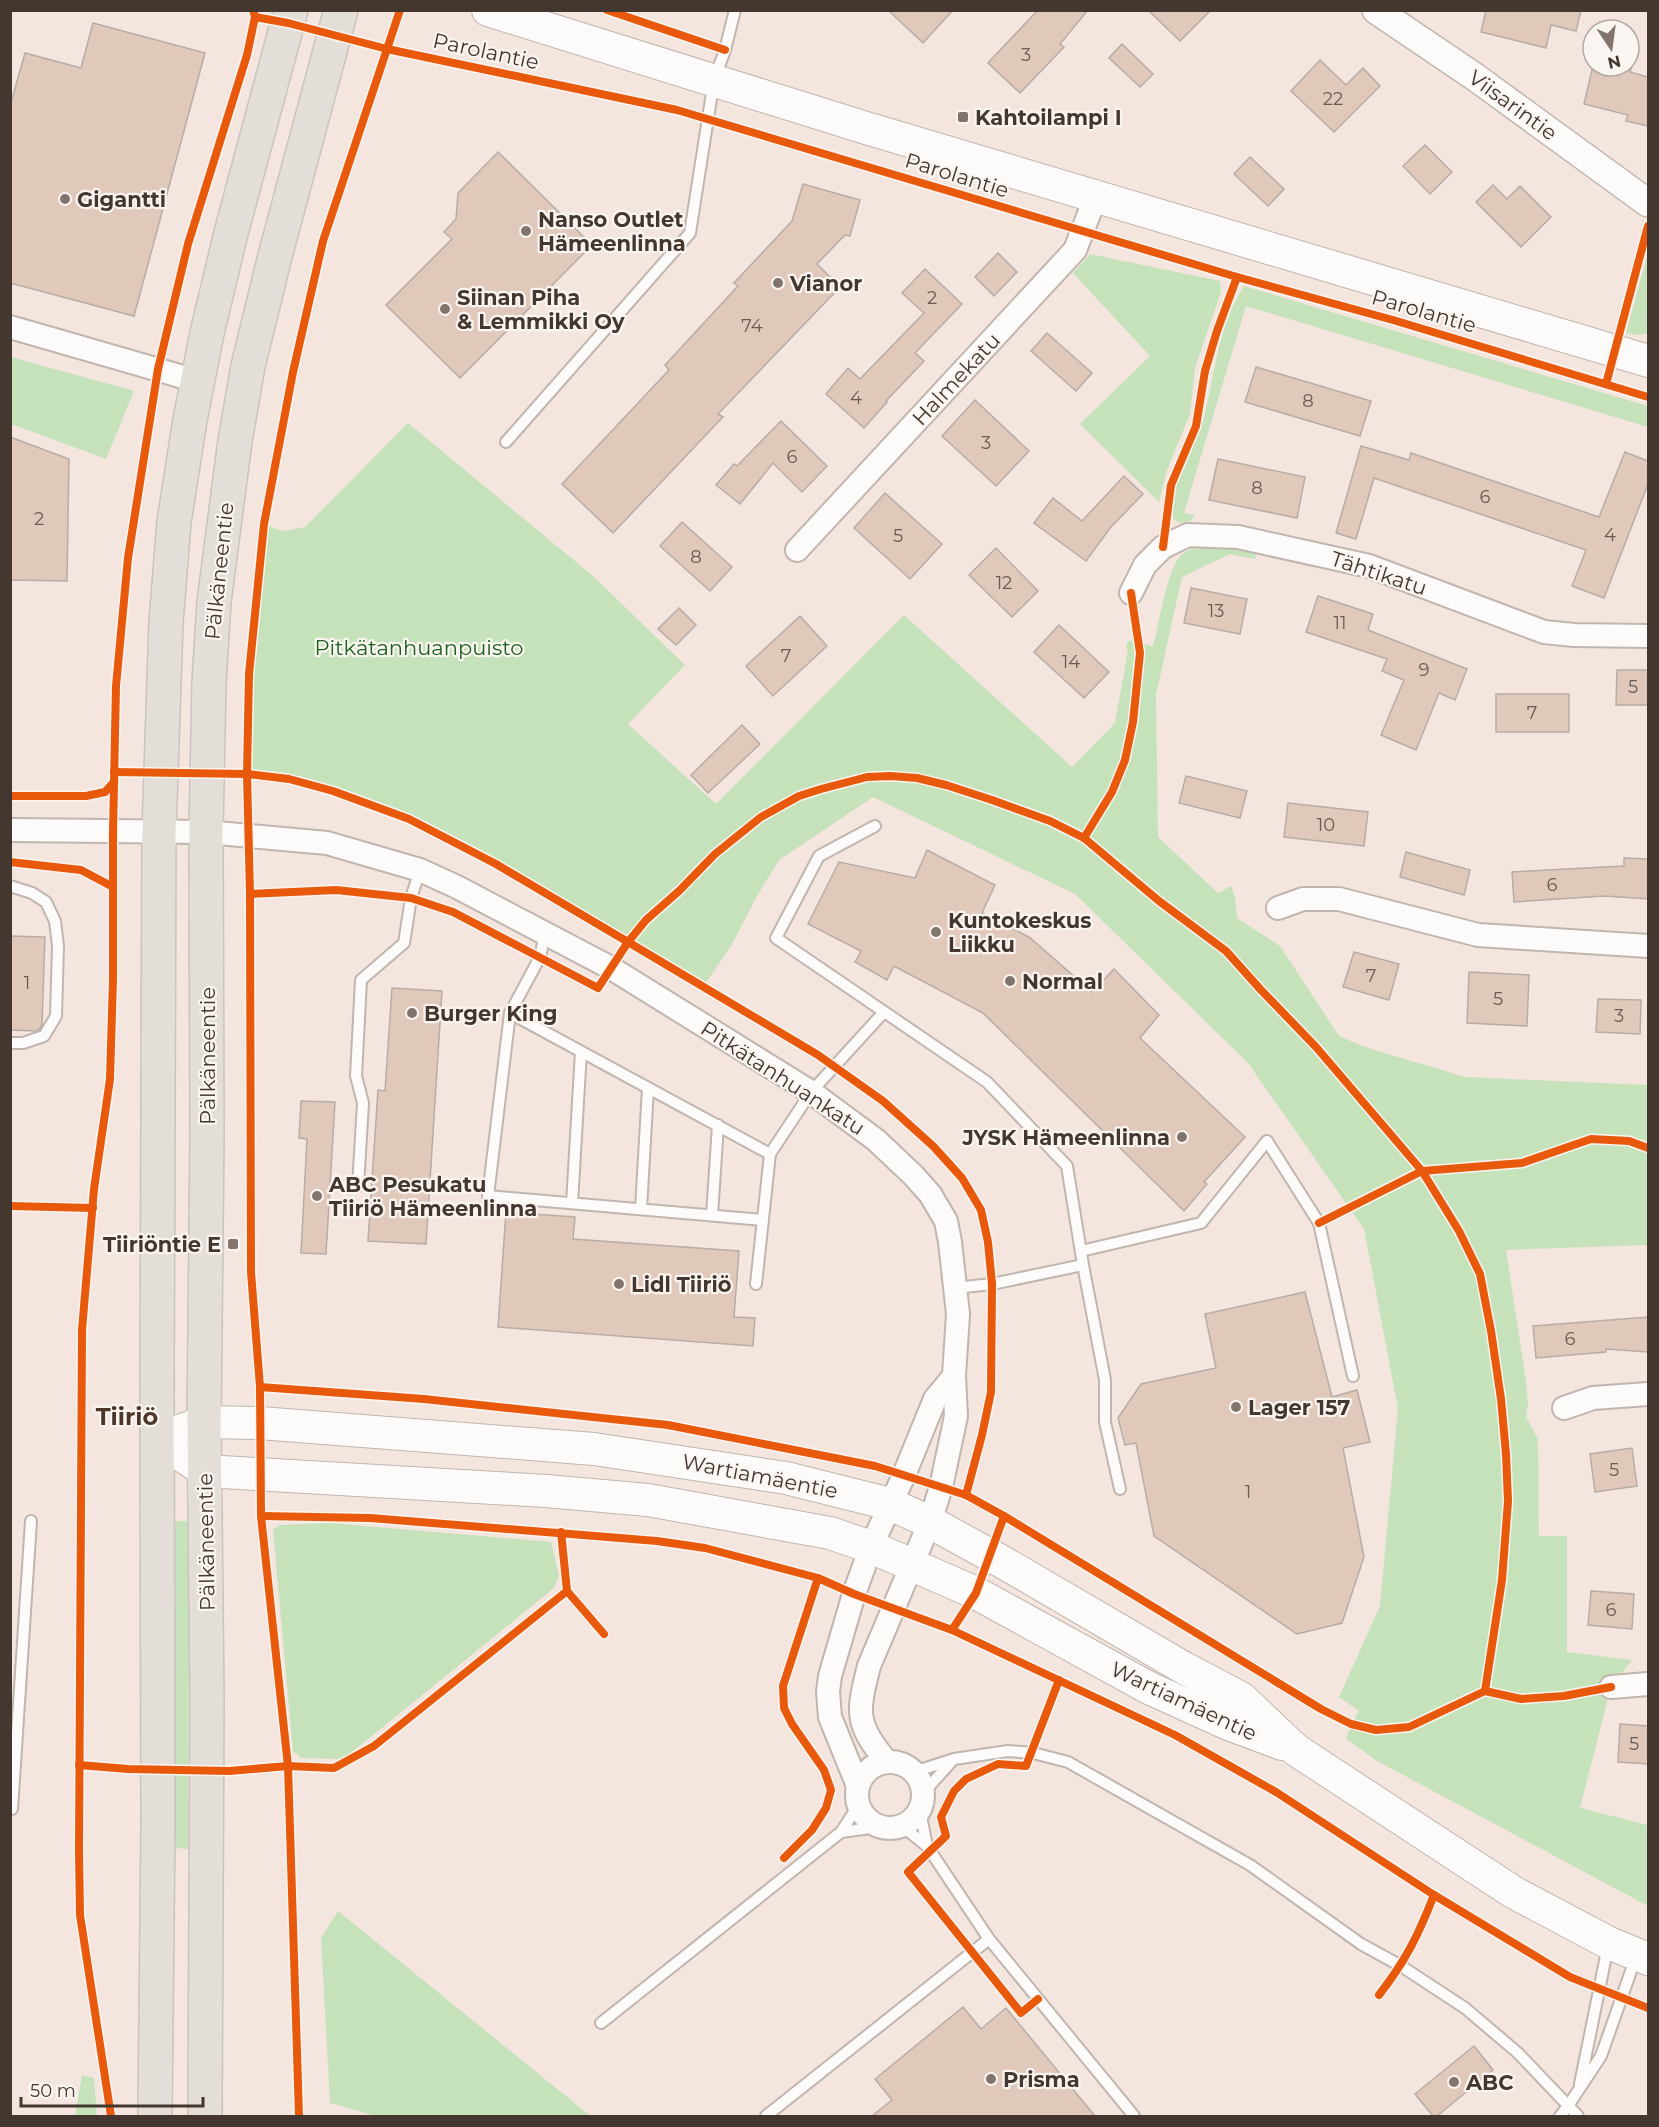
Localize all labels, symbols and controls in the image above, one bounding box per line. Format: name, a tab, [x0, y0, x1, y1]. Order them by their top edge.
north arrow	[1581, 18, 1641, 78]
street label: Parolantie	[431, 28, 541, 74]
house number: 3	[1021, 44, 1031, 66]
text: N	[1606, 51, 1623, 73]
street label: Viisarintie	[1464, 65, 1562, 145]
house number: 22	[1323, 88, 1343, 110]
place label: Kahtoilampi I	[975, 105, 1122, 130]
marker: Kahtoilampi I	[956, 110, 970, 124]
street label: Parolantie	[902, 147, 1012, 203]
place label: Gigantti	[77, 187, 166, 212]
marker: Gigantti	[58, 192, 72, 206]
place label: Nanso Outlet Hämeenlinna	[538, 207, 686, 256]
marker: Nanso Outlet Hämeenlinna	[519, 224, 533, 238]
place label: Vianor	[789, 271, 862, 296]
marker: Vianor	[771, 276, 785, 290]
street label: Parolantie	[1369, 284, 1479, 338]
place label: Siinan Piha & Lemmikki Oy	[457, 285, 625, 334]
house number: 2	[927, 287, 937, 309]
marker: Siinan Piha & Lemmikki Oy	[438, 302, 452, 316]
house number: 74	[741, 315, 763, 337]
street label: Halmekatu	[907, 328, 1005, 430]
house number: 4	[850, 387, 862, 409]
house number: 8	[1302, 390, 1314, 412]
house number: 3	[981, 432, 991, 454]
house number: 6	[787, 446, 798, 468]
house number: 8	[1251, 477, 1263, 499]
house number: 6	[1480, 486, 1491, 508]
street label: Pälkäneentie	[199, 501, 239, 641]
house number: 2	[34, 508, 44, 530]
house number: 4	[1604, 524, 1616, 546]
house number: 5	[893, 525, 903, 547]
house number: 8	[690, 546, 702, 568]
street label: Tähtikatu	[1328, 546, 1430, 600]
house number: 12	[996, 572, 1012, 594]
house number: 13	[1208, 600, 1224, 622]
house number: 11	[1334, 612, 1347, 634]
park label: Pitkätanhuanpuisto	[315, 635, 523, 660]
house number: 7	[781, 645, 791, 667]
house number: 14	[1062, 651, 1080, 673]
house number: 9	[1419, 659, 1430, 681]
house number: 5	[1628, 676, 1638, 698]
house number: 7	[1527, 702, 1537, 724]
house number: 10	[1317, 814, 1335, 836]
house number: 6	[1547, 874, 1558, 896]
place label: Kuntokeskus Liikku	[948, 908, 1091, 957]
marker: Kuntokeskus Liikku	[929, 925, 943, 939]
house number: 7	[1366, 965, 1376, 987]
place label: Normal	[1022, 969, 1103, 994]
house number: 1	[24, 972, 30, 994]
marker: Normal	[1003, 974, 1017, 988]
street label: Pälkäneentie	[195, 987, 220, 1125]
house number: 5	[1493, 988, 1503, 1010]
place label: Burger King	[424, 1001, 557, 1026]
house number: 3	[1614, 1005, 1624, 1027]
marker: Burger King	[405, 1006, 419, 1020]
street label: Pitkätanhuankatu	[696, 1016, 870, 1140]
place label: JYSK Hämeenlinna	[961, 1125, 1170, 1150]
marker: JYSK Hämeenlinna	[1175, 1130, 1189, 1144]
place label: ABC Pesukatu Tiiriö Hämeenlinna	[328, 1172, 537, 1221]
marker: ABC Pesukatu Tiiriö Hämeenlinna	[310, 1189, 324, 1203]
place label: Tiiriöntie E	[103, 1232, 221, 1257]
marker: Tiiriöntie E	[226, 1237, 240, 1251]
place label: Lidl Tiiriö	[631, 1272, 732, 1297]
marker: Lidl Tiiriö	[612, 1277, 626, 1291]
house number: 6	[1565, 1328, 1576, 1350]
place label: Lager 157	[1248, 1395, 1350, 1420]
marker: Lager 157	[1229, 1400, 1243, 1414]
district label: Tiiriö	[96, 1402, 158, 1431]
street label: Wartiamäentie	[680, 1449, 840, 1503]
house number: 5	[1609, 1459, 1619, 1481]
street label: Pälkäneentie	[192, 1473, 220, 1611]
house number: 1	[1245, 1481, 1251, 1503]
house number: 6	[1606, 1599, 1617, 1621]
street label: Wartiamäentie	[1107, 1656, 1261, 1746]
house number: 5	[1629, 1733, 1639, 1755]
place label: Prisma	[1003, 2067, 1080, 2092]
scale bar	[21, 2070, 202, 2108]
place label: ABC	[1465, 2070, 1513, 2095]
marker: Prisma	[984, 2072, 998, 2086]
marker: ABC	[1447, 2075, 1461, 2089]
text: 50 m	[30, 2080, 76, 2102]

